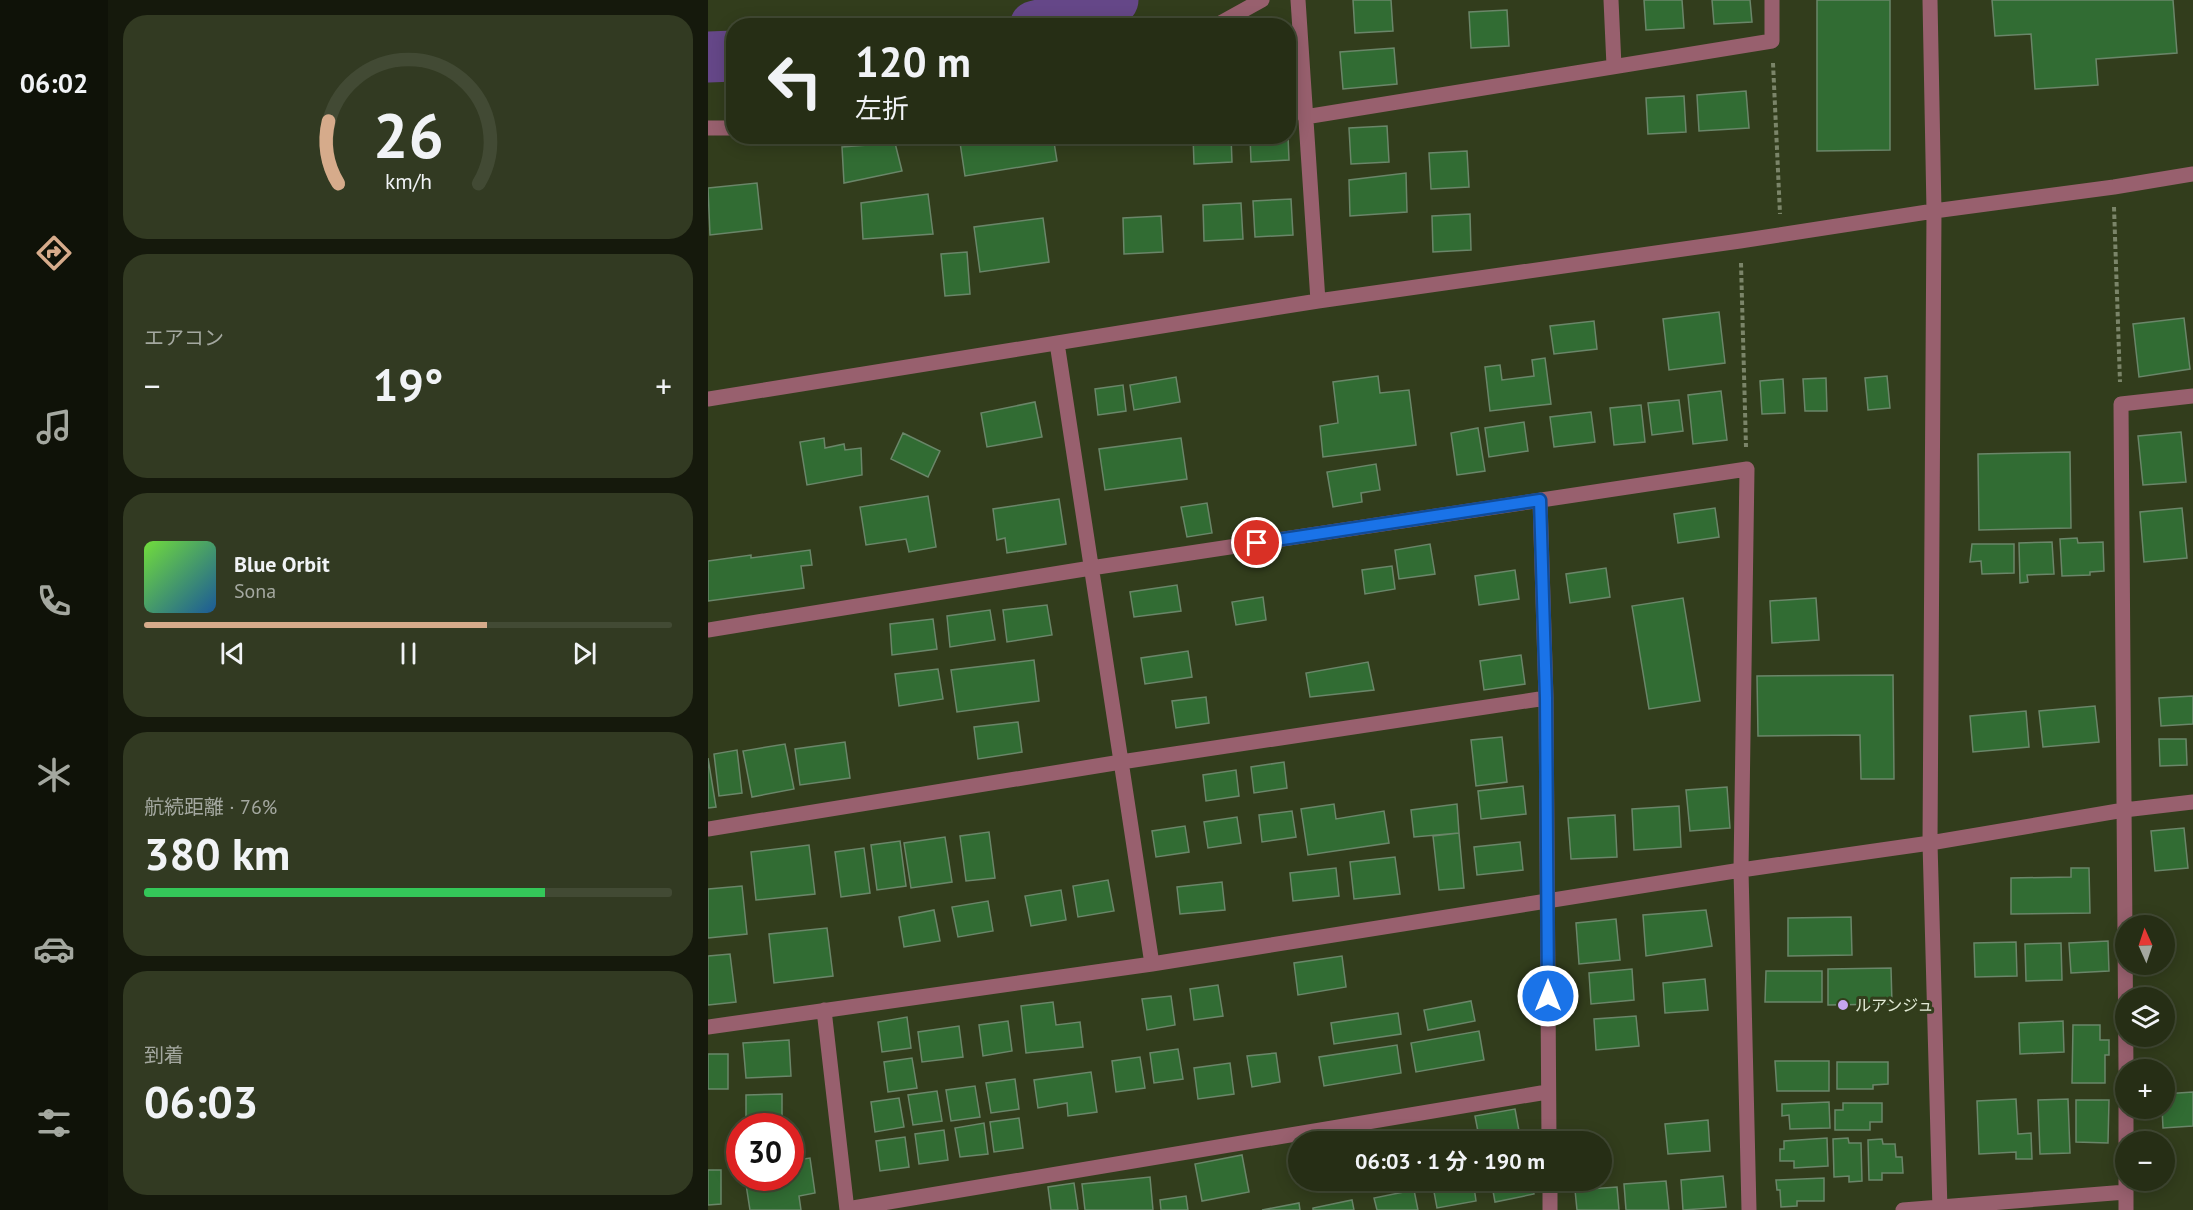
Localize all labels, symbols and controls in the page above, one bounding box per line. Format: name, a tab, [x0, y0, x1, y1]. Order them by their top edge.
text: 120 m	[855, 34, 971, 89]
icon: left	[756, 42, 834, 120]
text: 06:02	[20, 66, 88, 100]
text: 左折	[855, 91, 909, 125]
text: 26	[373, 94, 443, 175]
text: km/h	[384, 167, 431, 195]
icon: directions	[33, 232, 75, 274]
text: エアコン	[144, 325, 224, 351]
text: 19°	[373, 355, 443, 413]
text: −	[144, 364, 161, 407]
text: +	[655, 364, 672, 407]
icon: music	[33, 406, 75, 448]
pin	[1231, 517, 1282, 568]
icon: arrive	[1240, 526, 1273, 559]
text: Blue Orbit	[234, 550, 330, 578]
text: Sona	[234, 578, 276, 604]
icon: phone	[33, 580, 75, 622]
icon: previous	[216, 637, 249, 670]
icon: pause	[392, 637, 425, 670]
icon: next	[568, 637, 601, 670]
icon: climate	[33, 754, 75, 796]
text: 航続距離 · 76%	[144, 794, 277, 820]
text: 380 km	[144, 824, 290, 882]
north arrow	[2115, 915, 2175, 975]
map controls	[2115, 915, 2175, 1191]
icon: car	[33, 928, 75, 970]
position arrow	[1516, 964, 1580, 1028]
button: layers	[2115, 987, 2175, 1047]
place label: ルアンジュ	[1855, 995, 1933, 1015]
marker: ルアンジュ	[1836, 998, 1850, 1012]
text: 到着	[144, 1042, 184, 1068]
button: +	[2115, 1059, 2175, 1119]
text: 06:03	[144, 1072, 258, 1130]
icon: filters	[33, 1102, 75, 1144]
speed limit sign: 30	[726, 1113, 804, 1191]
button: −	[2115, 1131, 2175, 1191]
text: 06:03 · 1 分 · 190 m	[1355, 1147, 1545, 1175]

